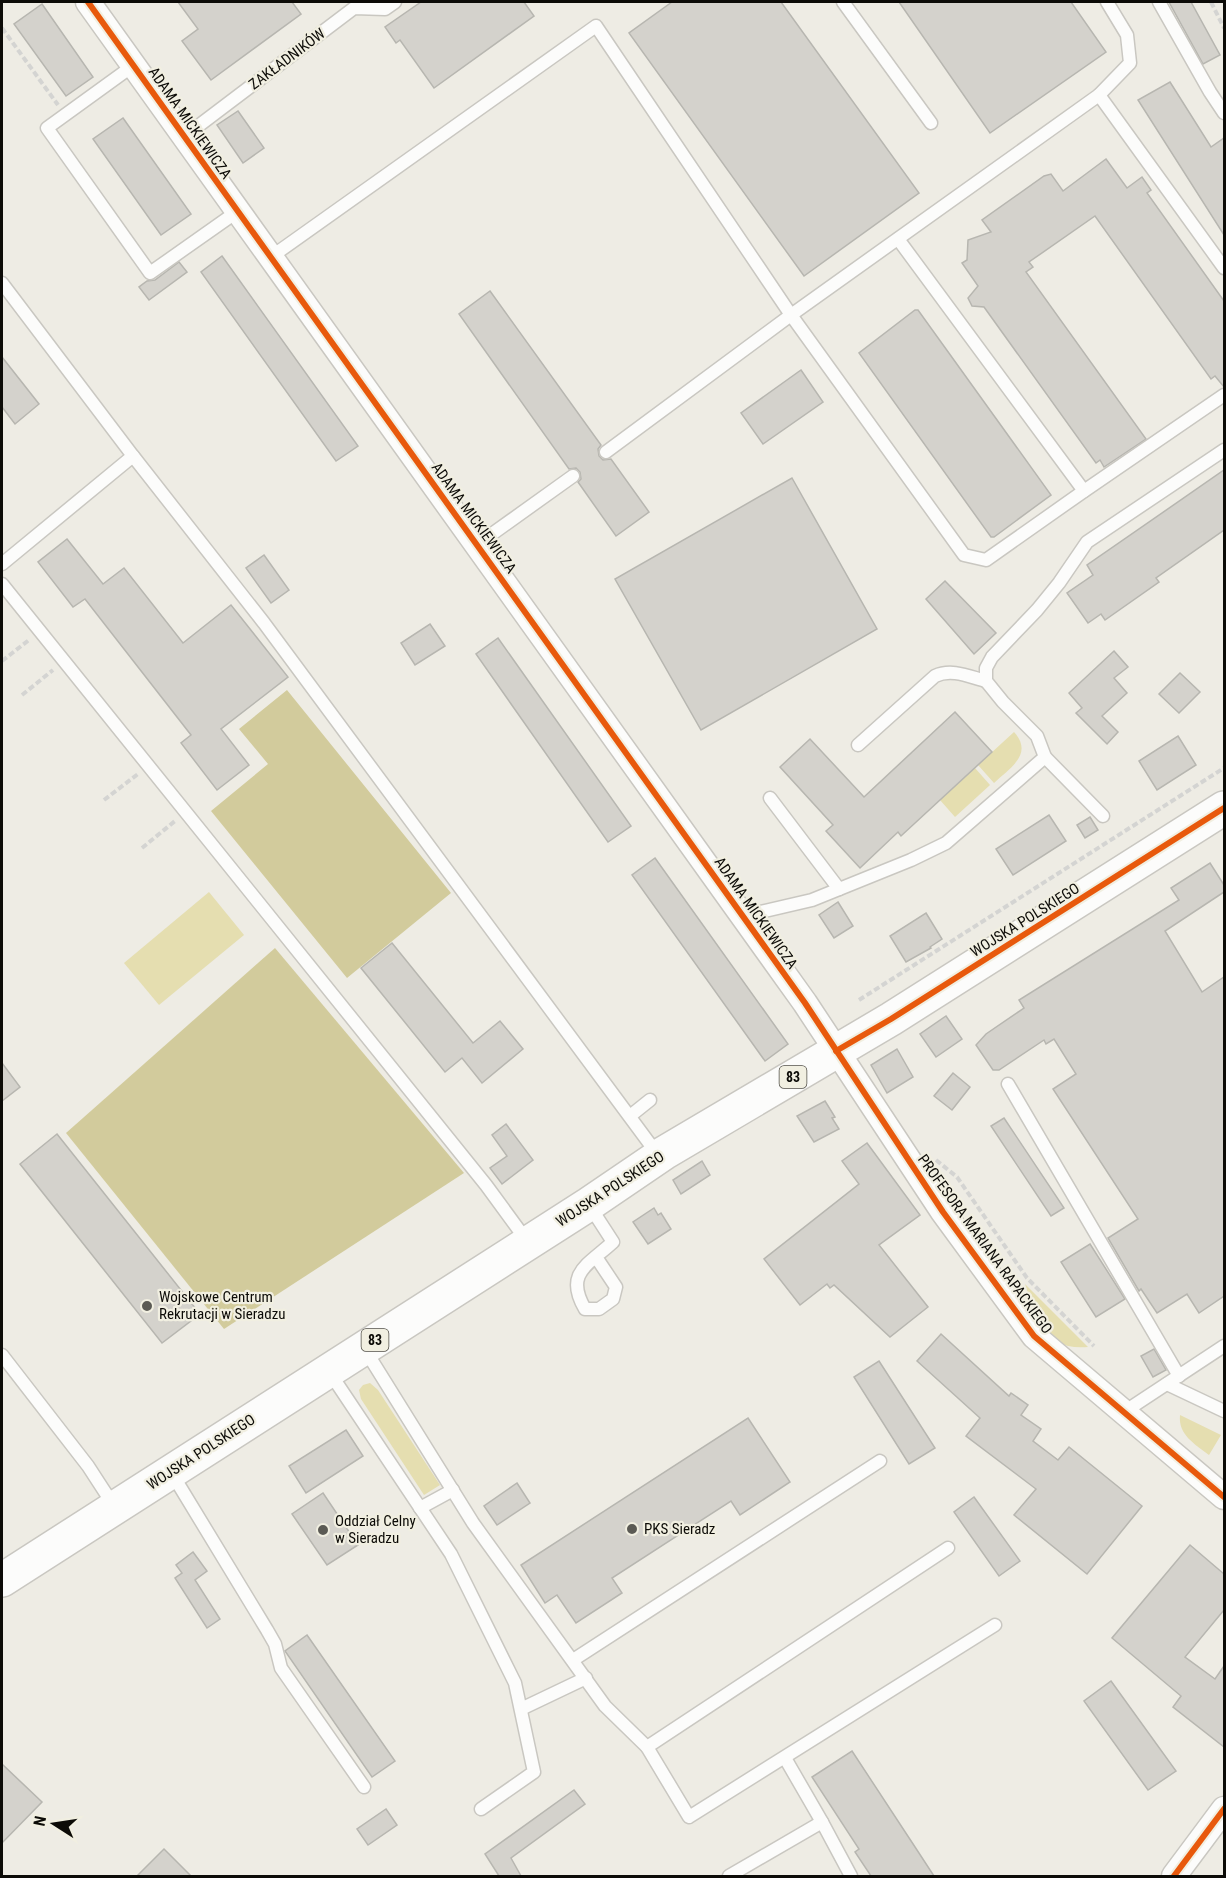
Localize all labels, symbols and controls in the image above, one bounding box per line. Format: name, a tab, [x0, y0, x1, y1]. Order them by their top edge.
street label: ZAKŁADNIKÓW	[245, 24, 329, 93]
street label: ADAMA MICKIEWICZA	[145, 64, 236, 183]
street label: ADAMA MICKIEWICZA	[428, 459, 520, 577]
street label: ADAMA MICKIEWICZA	[711, 854, 802, 973]
street label: WOJSKA POLSKIEGO	[967, 879, 1083, 961]
road number: 83	[780, 1066, 806, 1088]
street label: WOJSKA POLSKIEGO	[553, 1147, 667, 1231]
street label: PROFESORA MARIANA RAPACKIEGO	[914, 1151, 1056, 1337]
place label: Wojskowe Centrum Rekrutacji w Sieradzu	[159, 1288, 286, 1323]
marker: Wojskowe Centrum Rekrutacji w Sieradzu	[140, 1299, 154, 1313]
road number: 83	[362, 1329, 388, 1351]
street label: WOJSKA POLSKIEGO	[144, 1410, 258, 1494]
place label: Oddział Celny w Sieradzu	[335, 1512, 416, 1547]
place label: PKS Sieradz	[644, 1520, 715, 1538]
marker: PKS Sieradz	[625, 1522, 639, 1536]
marker: Oddział Celny w Sieradzu	[316, 1523, 330, 1537]
north arrow	[24, 1794, 84, 1854]
text: N	[30, 1814, 50, 1828]

